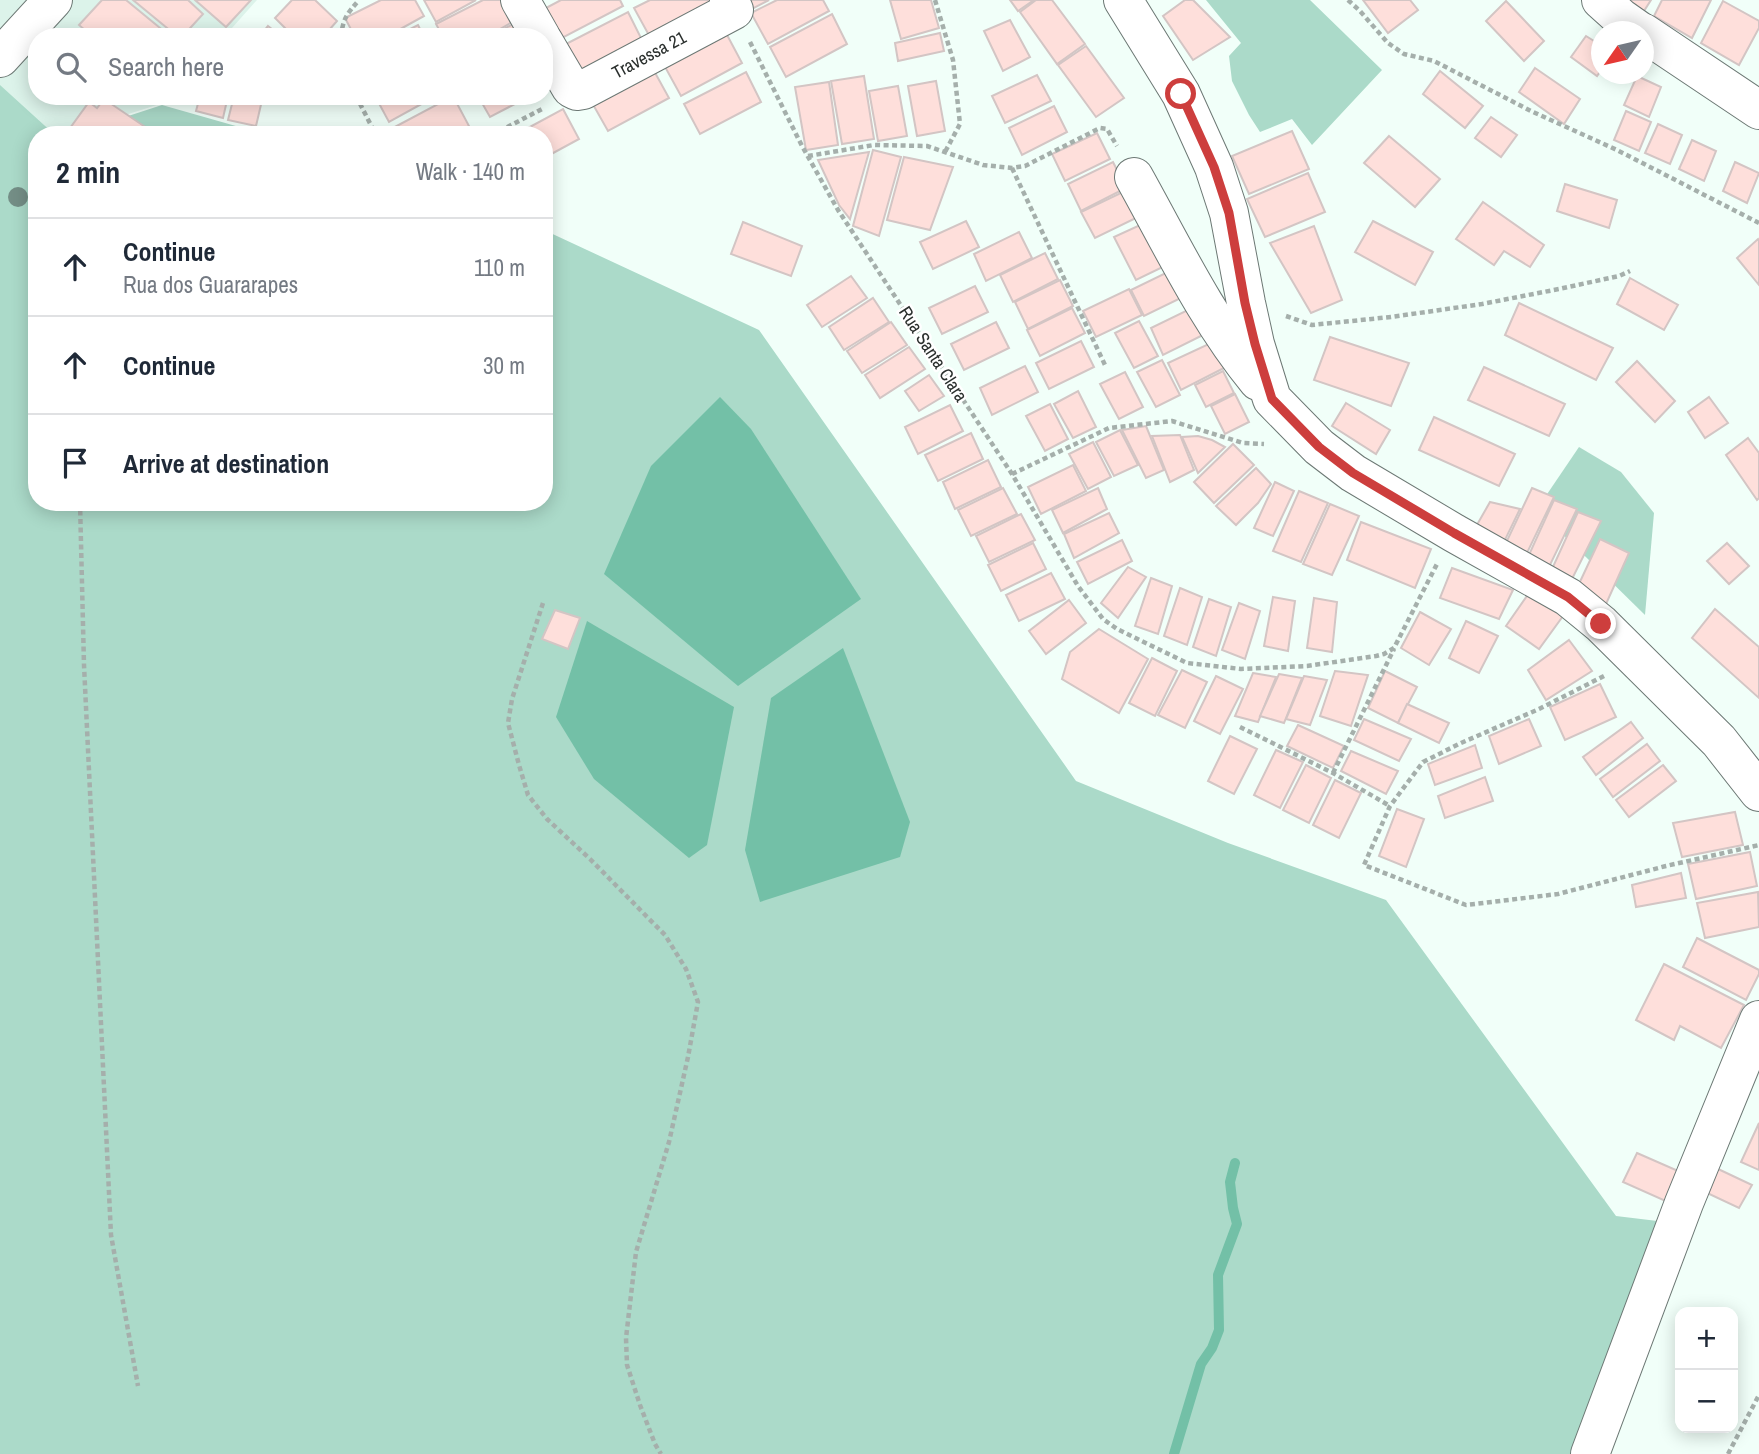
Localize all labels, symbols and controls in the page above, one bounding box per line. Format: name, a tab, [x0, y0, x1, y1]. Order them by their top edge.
north arrow	[1591, 21, 1654, 84]
street label: Travessa 21	[607, 24, 691, 85]
search box	[28, 28, 553, 105]
icon: search	[52, 48, 90, 86]
text: Search here	[108, 49, 224, 84]
route start	[1165, 78, 1196, 109]
text: 2 min	[56, 152, 120, 192]
text: Walk · 140 m	[416, 156, 525, 187]
text: Continue	[123, 234, 215, 269]
icon: ahead	[56, 248, 94, 286]
text: 110 m	[474, 252, 525, 283]
text: Rua dos Guararapes	[123, 269, 298, 300]
street label: Rua Santa Clara	[893, 301, 974, 406]
icon: ahead	[56, 346, 94, 384]
text: Continue	[123, 348, 215, 383]
text: 30 m	[483, 350, 525, 381]
icon: arrive	[56, 444, 94, 482]
text: Arrive at destination	[123, 446, 329, 481]
route end	[1585, 608, 1616, 639]
map controls	[1675, 1307, 1738, 1433]
button: +	[1675, 1307, 1738, 1370]
button: −	[1675, 1370, 1738, 1433]

